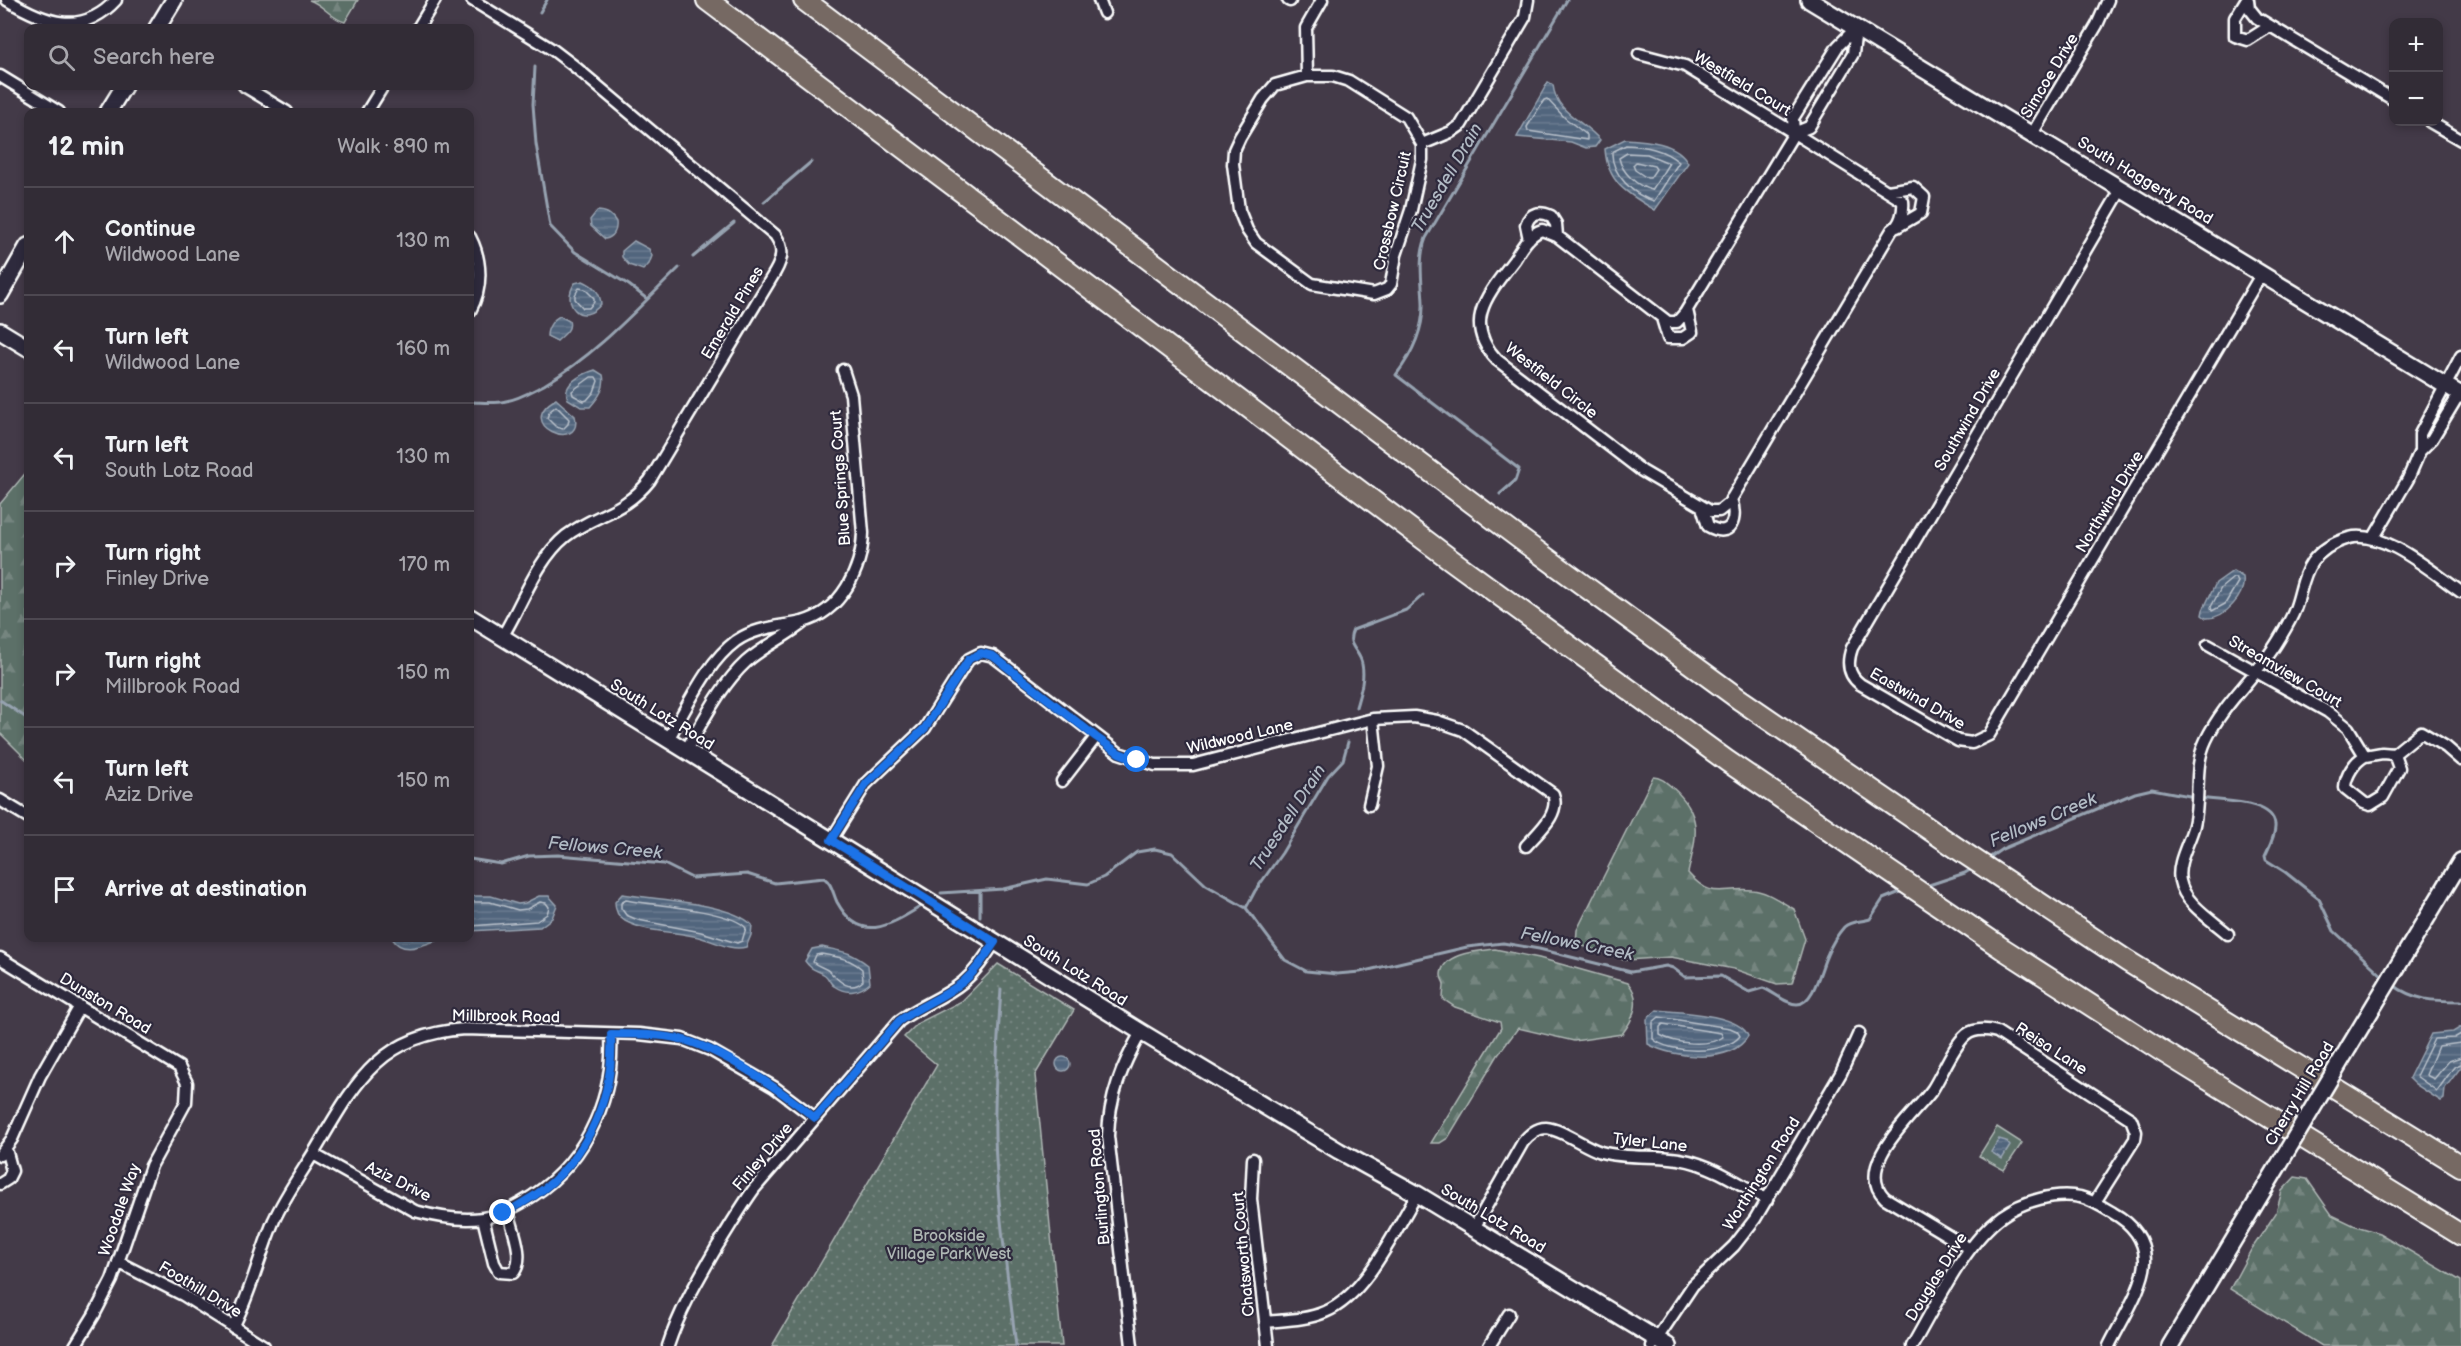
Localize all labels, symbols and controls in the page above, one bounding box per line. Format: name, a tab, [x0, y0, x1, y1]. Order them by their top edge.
map controls	[2389, 18, 2443, 126]
button: +	[2389, 18, 2443, 72]
search box	[24, 24, 474, 90]
street label: Simcoe Drive	[2017, 30, 2083, 122]
icon: search	[45, 41, 78, 74]
text: Search here	[93, 44, 215, 71]
street label: Westfield Court	[1690, 47, 1794, 121]
button: −	[2389, 72, 2443, 126]
water label: Truesdell Drain	[1407, 120, 1487, 236]
text: 12 min	[48, 132, 125, 163]
street label: South Haggerty Road	[2074, 133, 2216, 229]
text: Walk · 890 m	[337, 135, 450, 159]
street label: Crossbow Circuit	[1370, 150, 1416, 272]
text: Continue	[105, 216, 195, 243]
icon: ahead	[48, 225, 81, 258]
text: 130 m	[396, 229, 450, 253]
text: Wildwood Lane	[105, 243, 240, 267]
street label: Emerald Pines	[698, 263, 768, 363]
text: Turn left	[105, 324, 189, 351]
icon: left	[48, 333, 81, 366]
text: 160 m	[396, 337, 450, 361]
street label: Westfield Circle	[1501, 339, 1601, 423]
text: Wildwood Lane	[105, 351, 240, 375]
street label: Southwind Drive	[1931, 365, 2005, 475]
street label: Blue Springs Court	[827, 409, 855, 546]
text: Turn left	[105, 432, 189, 459]
icon: left	[48, 441, 81, 474]
text: 130 m	[396, 445, 450, 469]
street label: Northwind Drive	[2072, 447, 2148, 556]
text: South Lotz Road	[105, 459, 253, 483]
text: Turn right	[105, 540, 201, 567]
icon: right	[48, 549, 81, 582]
text: 170 m	[399, 553, 450, 577]
text: Finley Drive	[105, 567, 209, 591]
street label: Streamview Court	[2225, 632, 2345, 712]
text: Turn right	[105, 648, 201, 675]
icon: right	[48, 657, 81, 690]
text: 150 m	[397, 661, 450, 685]
street label: Eastwind Drive	[1866, 664, 1969, 734]
text: Millbrook Road	[105, 675, 240, 699]
street label: South Lotz Road	[607, 675, 717, 755]
street label: Wildwood Lane	[1185, 715, 1295, 758]
route start	[1123, 746, 1149, 772]
text: Turn left	[105, 756, 189, 783]
water label: Truesdell Drain	[1246, 761, 1330, 875]
icon: left	[48, 765, 81, 798]
text: 150 m	[397, 769, 450, 793]
text: Aziz Drive	[105, 783, 193, 807]
water label: Fellows Creek	[1986, 788, 2101, 852]
water label: Fellows Creek	[547, 833, 664, 864]
icon: arrive	[48, 873, 81, 906]
text: Arrive at destination	[105, 876, 307, 903]
water label: Fellows Creek	[1519, 923, 1636, 965]
street label: South Lotz Road	[1020, 931, 1130, 1011]
street label: Dunston Road	[56, 969, 154, 1039]
street label: Millbrook Road	[452, 1007, 560, 1027]
street label: Reisa Lane	[2011, 1019, 2091, 1080]
street label: Cherry Hill Road	[2261, 1038, 2339, 1150]
street label: Worthington Road	[1719, 1114, 1805, 1234]
street label: Finley Drive	[729, 1119, 797, 1195]
street label: Burlington Road	[1085, 1128, 1115, 1246]
street label: Tyler Lane	[1612, 1130, 1689, 1156]
street label: Aziz Drive	[362, 1158, 434, 1206]
street label: Woodale Way	[95, 1160, 145, 1259]
street label: South Lotz Road	[1437, 1180, 1549, 1258]
street label: Chatsworth Court	[1229, 1190, 1259, 1317]
route end	[489, 1199, 515, 1225]
park label: Brookside Village Park West	[887, 1227, 1011, 1264]
street label: Douglas Drive	[1902, 1229, 1972, 1325]
street label: Foothill Drive	[155, 1258, 245, 1323]

